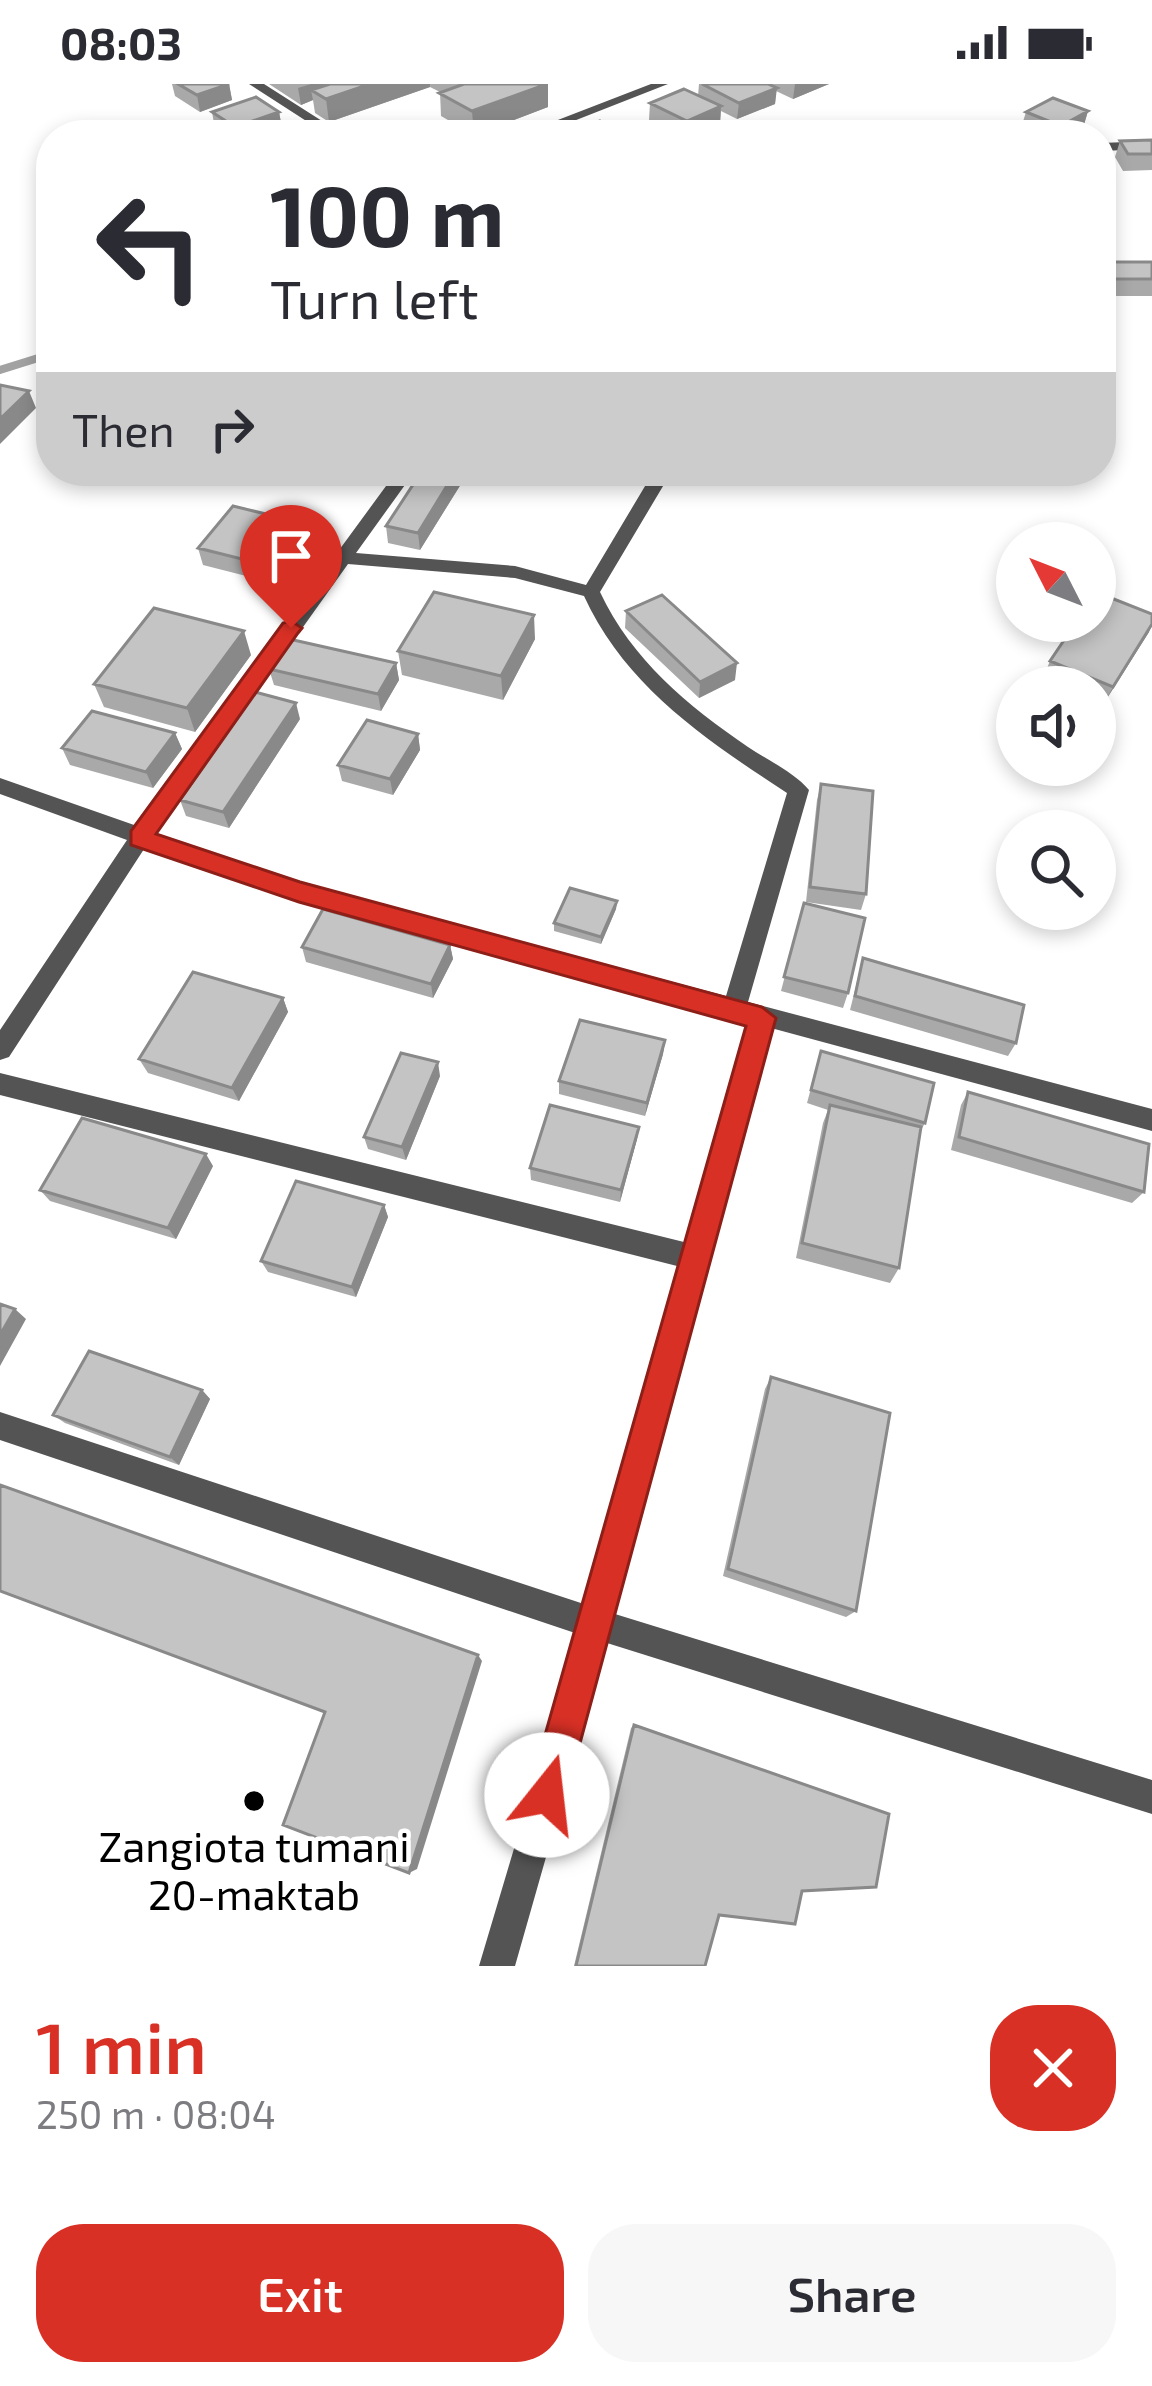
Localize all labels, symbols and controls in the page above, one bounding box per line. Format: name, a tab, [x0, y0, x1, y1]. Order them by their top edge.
text: 08:03	[60, 15, 182, 69]
text: 100 m	[270, 163, 504, 264]
icon: left	[72, 168, 228, 324]
text: Turn left	[270, 265, 479, 330]
icon: right	[199, 396, 265, 462]
text: Then	[72, 402, 175, 456]
pin	[240, 505, 342, 628]
north arrow	[996, 522, 1116, 642]
map controls	[996, 522, 1116, 930]
icon: arrive	[258, 523, 324, 589]
button: sound	[996, 666, 1116, 786]
button: search	[996, 810, 1116, 930]
position arrow	[484, 1732, 610, 1858]
marker: Zangiota tumani 20-maktab	[241, 1788, 267, 1814]
place label: Zangiota tumani 20-maktab	[98, 1820, 410, 1918]
text: 1 min	[36, 2002, 207, 2088]
button: close	[990, 2005, 1116, 2131]
text: 250 m · 08:04	[36, 2090, 276, 2137]
button: Exit	[36, 2224, 564, 2362]
button: Share	[588, 2224, 1116, 2362]

